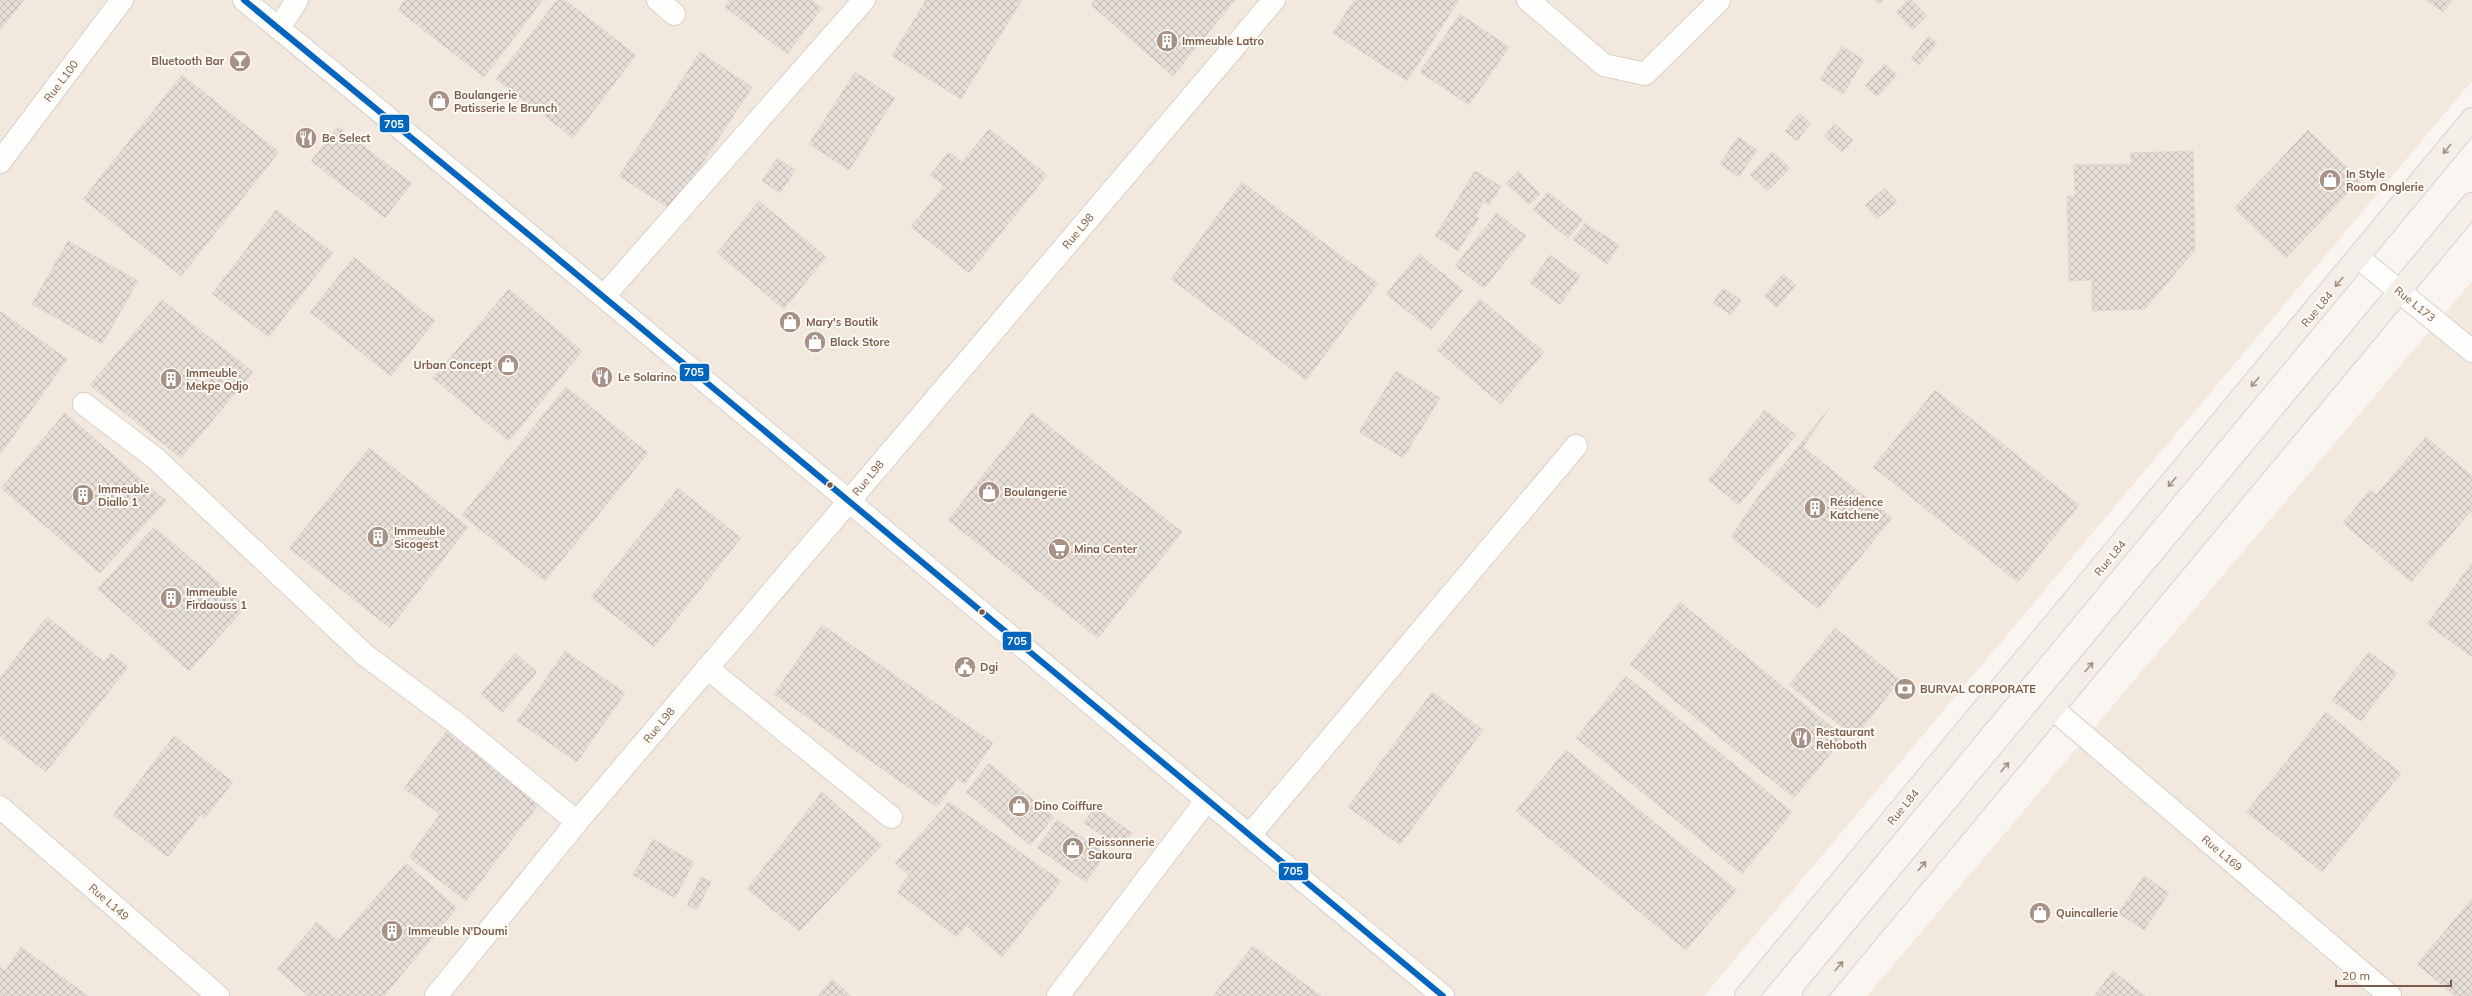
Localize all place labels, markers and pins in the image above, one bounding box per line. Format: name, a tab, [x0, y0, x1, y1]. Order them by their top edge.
building icon: Immeuble Latro	[1154, 28, 1180, 54]
place label: Immeuble Latro	[1182, 34, 1265, 48]
bar icon: Bluetooth Bar	[227, 48, 253, 74]
place label: Bluetooth Bar	[151, 54, 225, 68]
shop icon: Boulangerie Patisserie le Brunch	[426, 88, 452, 114]
place label: Boulangerie Patisserie le Brunch	[454, 88, 557, 115]
restaurant icon: Be Select	[293, 125, 319, 151]
place label: Be Select	[322, 131, 370, 145]
shop icon: In Style Room Onglerie	[2317, 167, 2343, 193]
place label: In Style Room Onglerie	[2346, 167, 2424, 194]
shop icon: Mary's Boutik	[777, 309, 803, 335]
place label: Mary's Boutik	[806, 315, 879, 329]
shop icon: Black Store	[802, 329, 828, 355]
place label: Black Store	[830, 335, 890, 349]
shop icon: Urban Concept	[495, 352, 521, 378]
place label: Urban Concept	[414, 358, 492, 372]
restaurant icon: Le Solarino	[589, 364, 615, 390]
building icon: Immeuble Mekpe Odjo	[158, 366, 184, 392]
place label: Immeuble Mekpe Odjo	[186, 366, 249, 393]
place label: Le Solarino	[618, 370, 677, 384]
shop icon: Boulangerie	[976, 479, 1002, 505]
unlabelled marker	[825, 480, 835, 490]
building icon: Immeuble Diallo 1	[70, 482, 96, 508]
place label: Immeuble Diallo 1	[98, 482, 149, 509]
place label: Boulangerie	[1004, 485, 1067, 499]
building icon: Résidence Katchene	[1802, 495, 1828, 521]
place label: Résidence Katchene	[1830, 495, 1883, 522]
building icon: Immeuble Sicogest	[365, 524, 391, 550]
place label: Immeuble Sicogest	[394, 524, 445, 551]
supermarket icon: Mina Center	[1046, 536, 1072, 562]
place label: Mina Center	[1074, 542, 1138, 556]
building icon: Immeuble Firdaouss 1	[158, 585, 184, 611]
place label: Immeuble Firdaouss 1	[186, 585, 247, 612]
unlabelled marker	[977, 607, 987, 617]
public building icon: Dgi	[952, 654, 978, 680]
place label: Dgi	[980, 660, 998, 674]
bank icon: BURVAL CORPORATE	[1892, 676, 1918, 702]
place label: BURVAL CORPORATE	[1920, 682, 2036, 696]
restaurant icon: Restaurant Rehoboth	[1788, 725, 1814, 751]
place label: Restaurant Rehoboth	[1816, 725, 1875, 752]
shop icon: Dino Coiffure	[1006, 793, 1032, 819]
place label: Dino Coiffure	[1034, 799, 1103, 813]
shop icon: Poissonnerie Sakoura	[1060, 835, 1086, 861]
place label: Poissonnerie Sakoura	[1088, 835, 1154, 862]
shop icon: Quincallerie	[2027, 900, 2053, 926]
place label: Quincallerie	[2056, 906, 2118, 920]
building icon: Immeuble N'Doumi	[379, 918, 405, 944]
place label: Immeuble N'Doumi	[408, 924, 508, 938]

